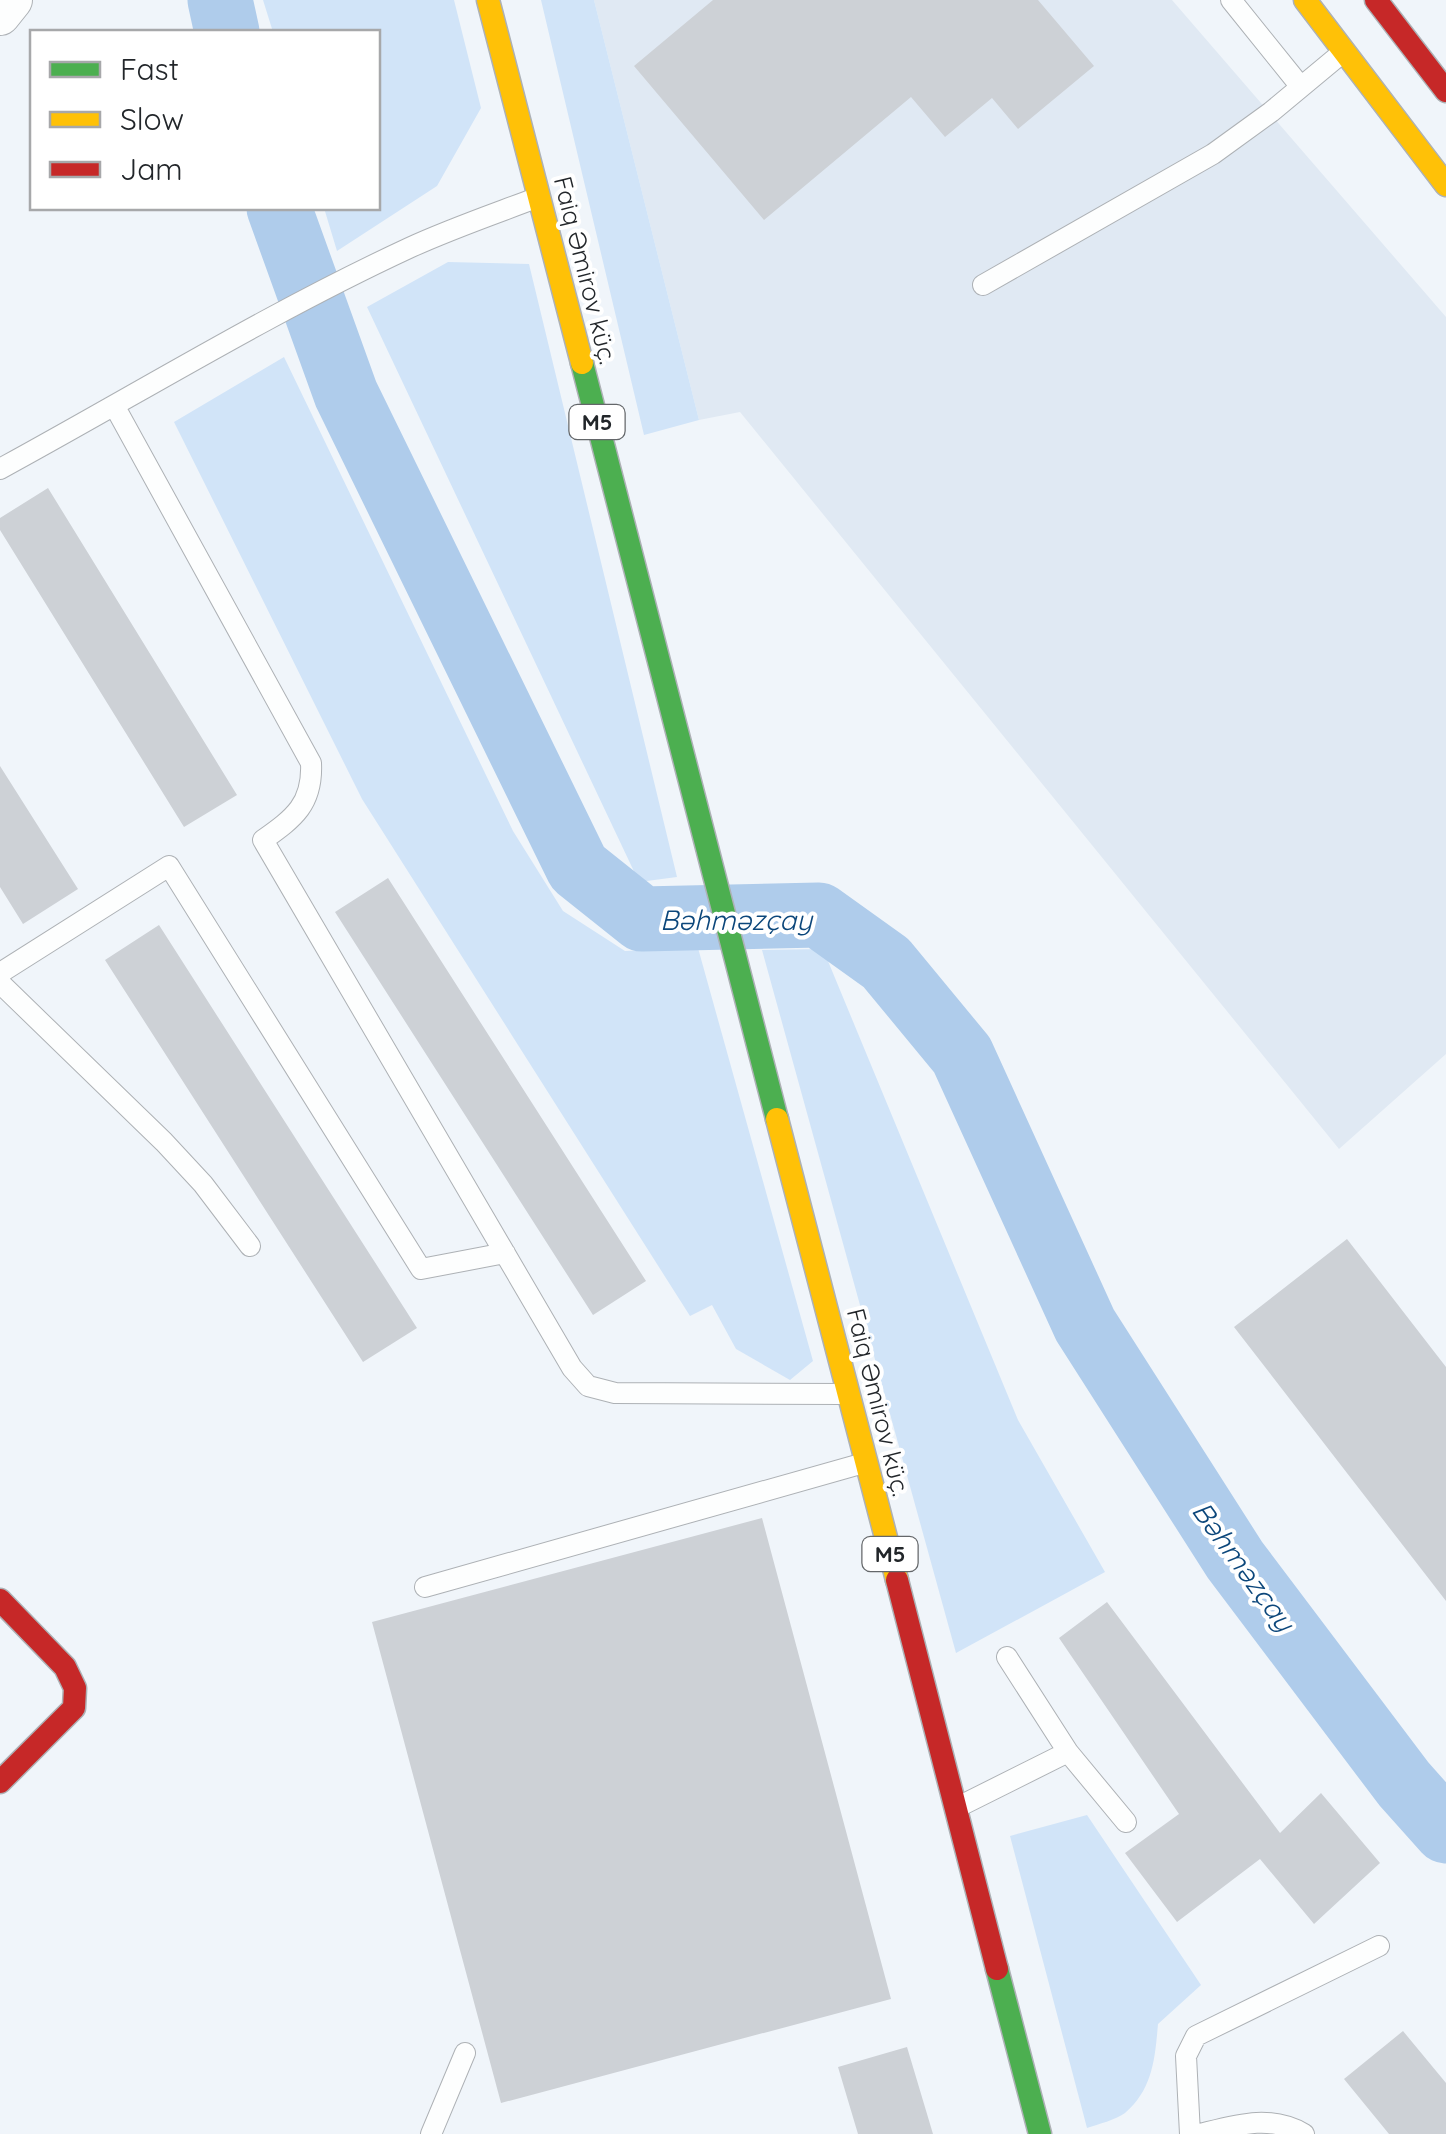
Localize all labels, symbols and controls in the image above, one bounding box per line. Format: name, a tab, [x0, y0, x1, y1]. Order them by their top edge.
legend	[30, 30, 380, 210]
text: Fast	[120, 50, 179, 88]
text: Slow	[120, 100, 184, 138]
text: Jam	[120, 150, 183, 188]
street label: Faiq Əmirov küç.	[548, 173, 624, 367]
road number: M5	[570, 405, 624, 439]
water label: Bəhməzçay	[660, 902, 814, 937]
street label: Faiq Əmirov küç.	[841, 1305, 917, 1499]
water label: Bəhməzçay	[1185, 1494, 1304, 1640]
road number: M5	[862, 1537, 918, 1571]

